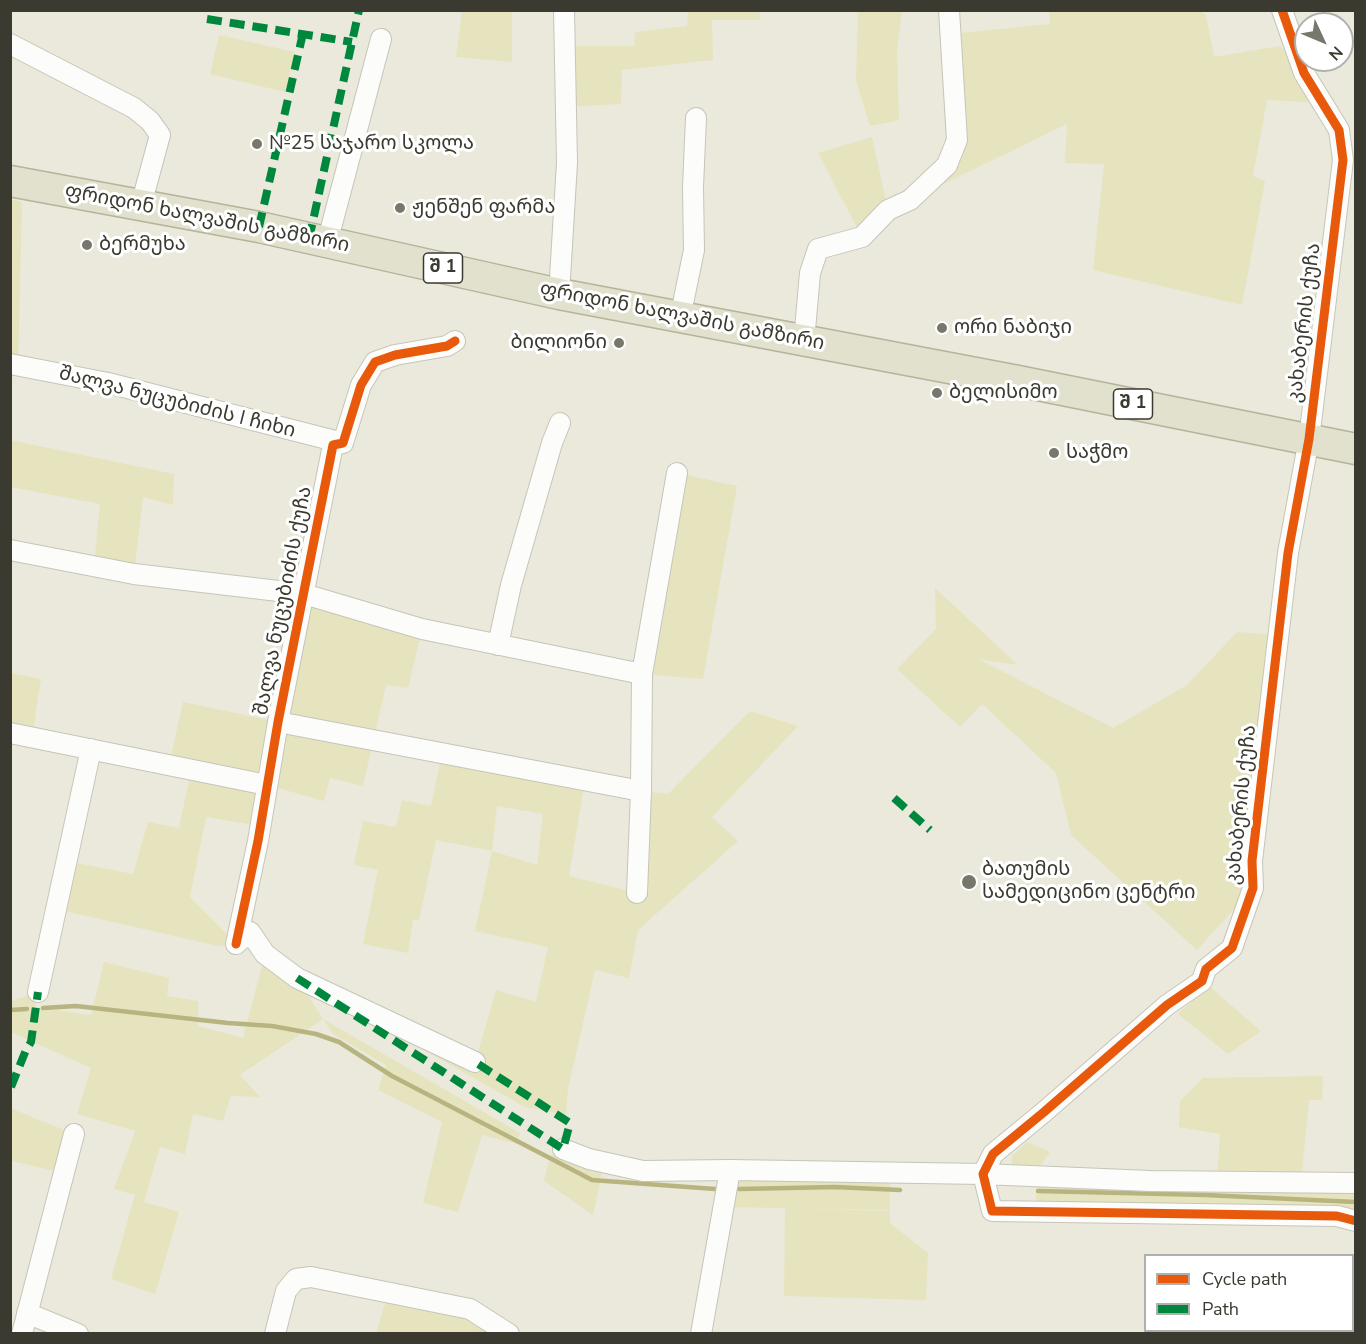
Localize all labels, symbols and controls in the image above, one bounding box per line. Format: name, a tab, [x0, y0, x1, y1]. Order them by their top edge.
north arrow	[1294, 12, 1354, 72]
text: N	[1323, 41, 1348, 65]
place label: №25 საჯარო სკოლა	[269, 132, 474, 156]
marker: №25 საჯარო სკოლა	[250, 137, 264, 151]
street label: ფრიდონ ხალვაშის გამზირი	[63, 180, 351, 258]
place label: ჟენშენ ფარმა	[412, 196, 555, 220]
marker: ჟენშენ ფარმა	[393, 201, 407, 215]
place label: ბერმუხა	[99, 233, 186, 257]
marker: ბერმუხა	[80, 238, 94, 252]
street label: კახაბერის ქუჩა	[1283, 242, 1327, 404]
road number: შ 1	[424, 253, 462, 283]
street label: ფრიდონ ხალვაშის გამზირი	[538, 278, 826, 356]
place label: ორი ნაბიჯი	[954, 316, 1072, 340]
marker: ორი ნაბიჯი	[935, 321, 949, 335]
place label: ბილიონი	[510, 331, 607, 355]
marker: ბილიონი	[612, 336, 626, 350]
street label: შალვა ნუცუბიძის I ჩიხი	[56, 362, 298, 444]
place label: ბელისიმო	[949, 381, 1058, 405]
marker: ბელისიმო	[930, 386, 944, 400]
road number: შ 1	[1114, 389, 1152, 419]
place label: საჭმო	[1066, 441, 1128, 465]
marker: საჭმო	[1047, 446, 1061, 460]
street label: შალვა ნუცუბიძის ქუჩა	[250, 485, 318, 717]
street label: კახაბერის ქუჩა	[1222, 724, 1262, 886]
place label: ბათუმის სამედიცინო ცენტრი	[982, 858, 1195, 905]
marker: ბათუმის სამედიცინო ცენტრი	[960, 873, 978, 891]
legend	[1144, 1254, 1354, 1332]
text: Cycle path	[1202, 1267, 1287, 1291]
text: Path	[1202, 1297, 1239, 1321]

